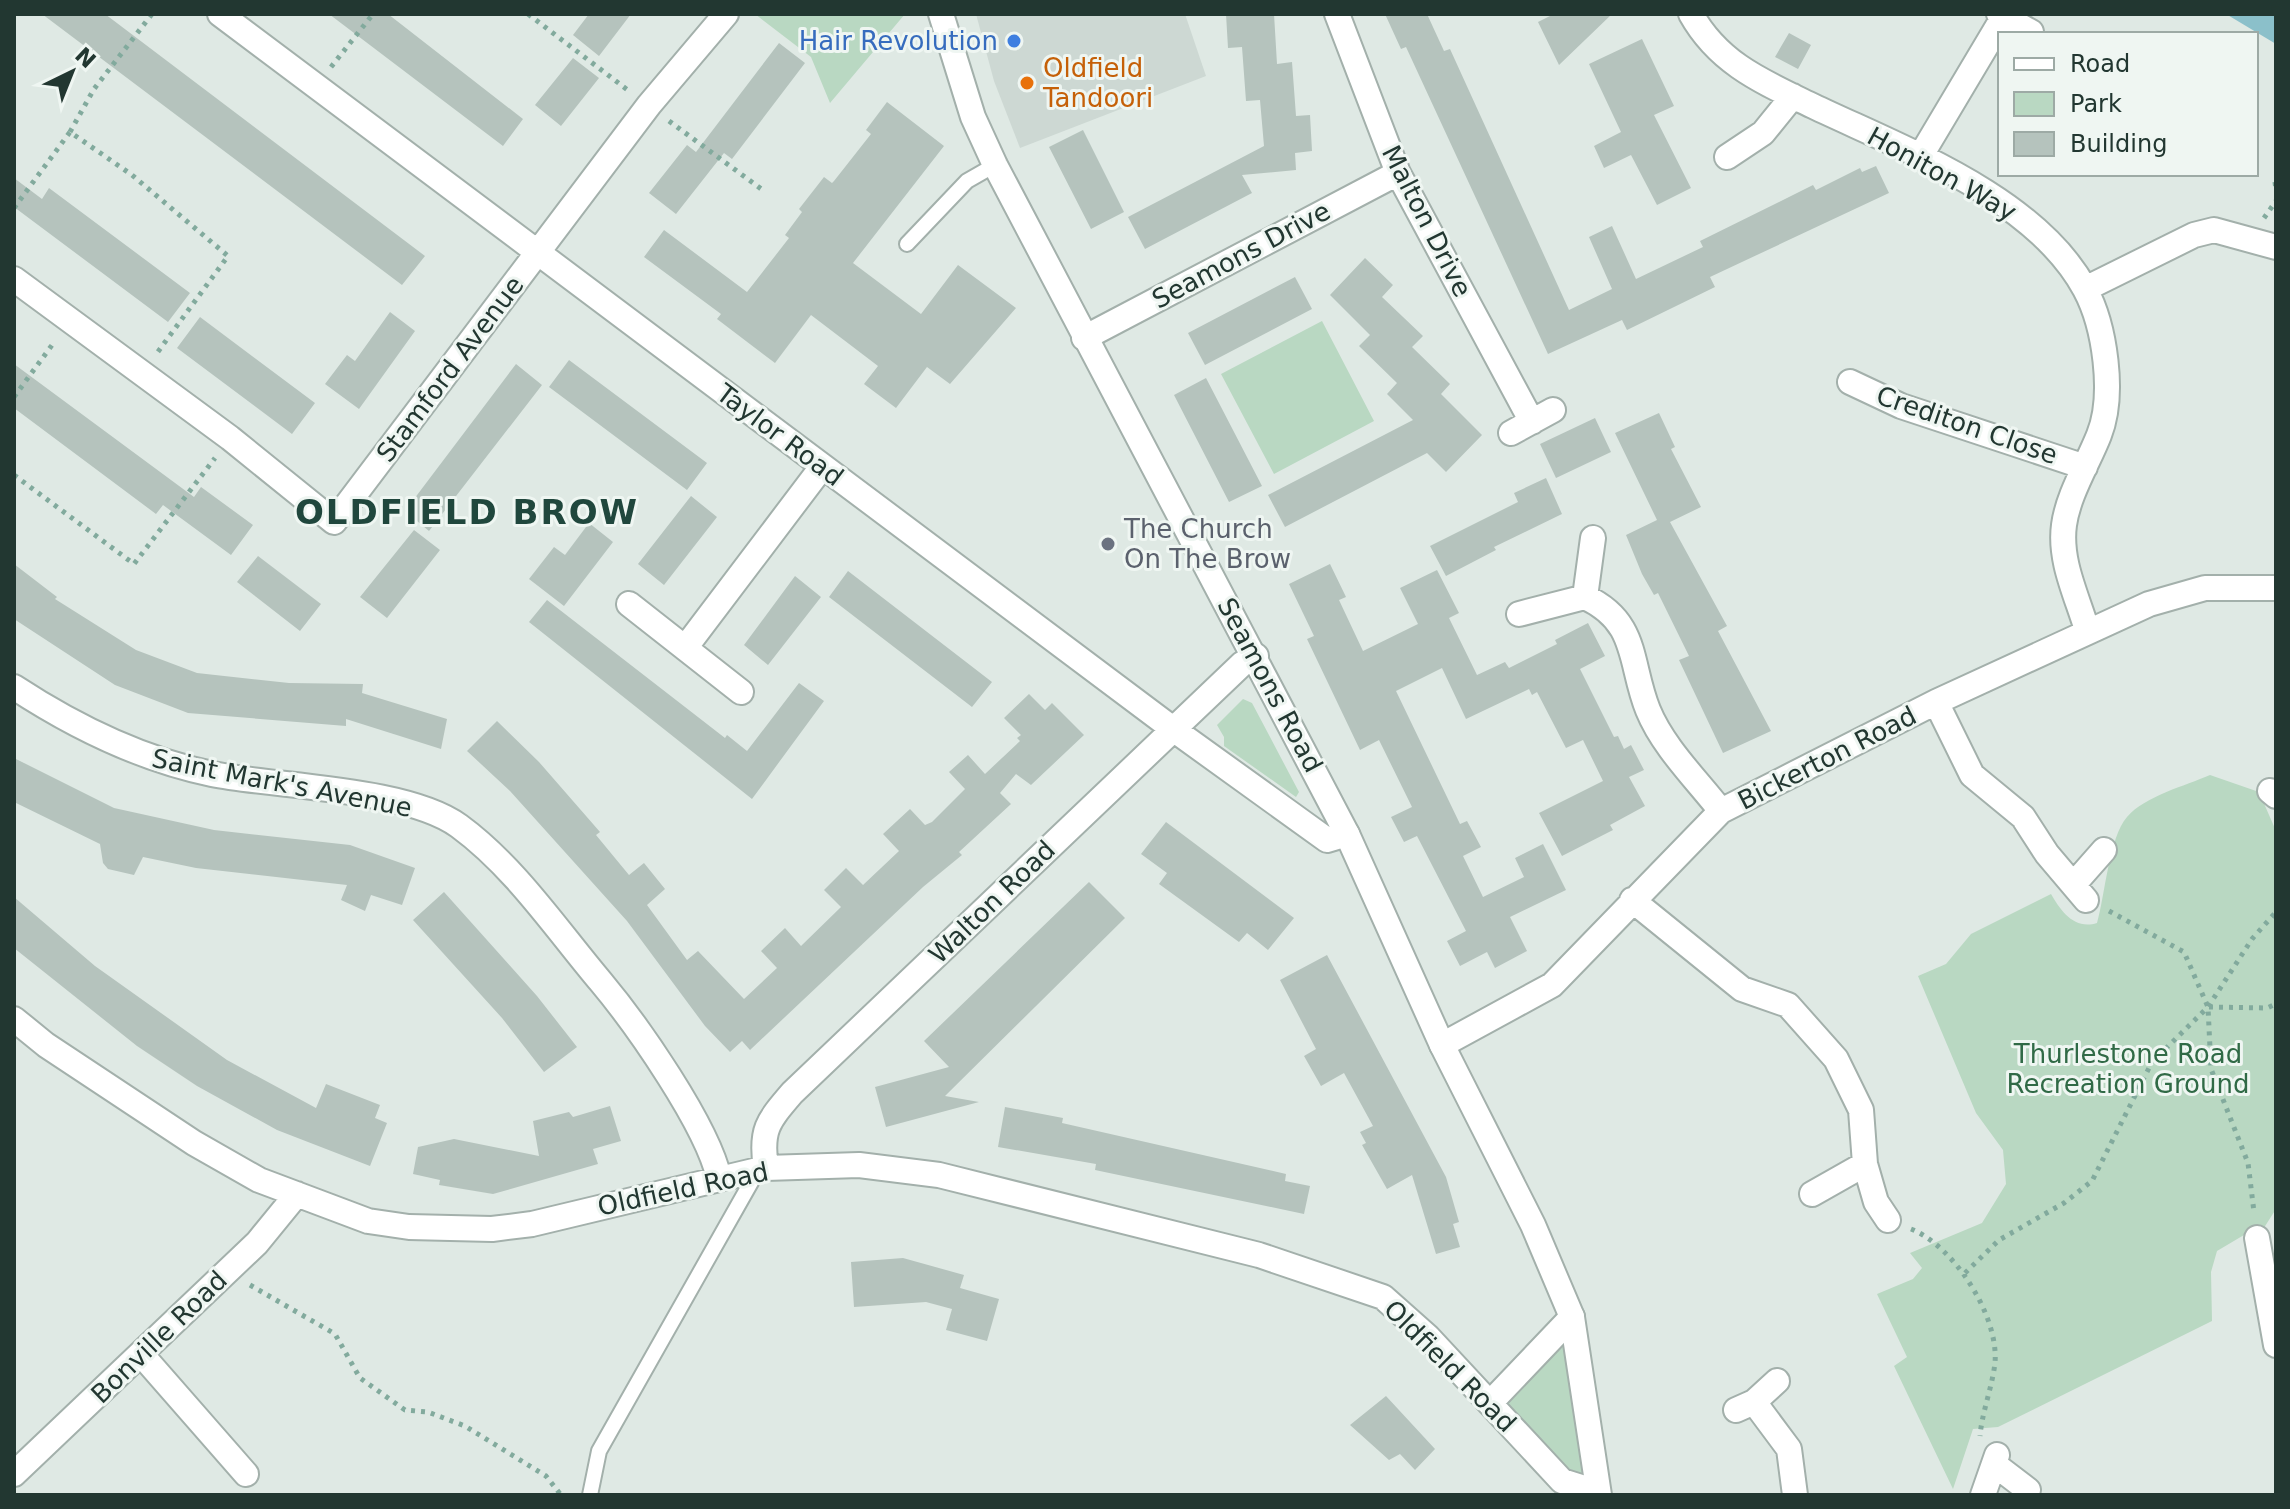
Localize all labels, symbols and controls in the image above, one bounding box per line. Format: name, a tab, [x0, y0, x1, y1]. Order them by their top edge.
place label: Hair Revolution	[799, 26, 998, 56]
north arrow	[32, 32, 112, 112]
marker: Hair Revolution	[1005, 32, 1023, 50]
legend	[1998, 32, 2258, 176]
text: N	[70, 42, 101, 73]
text: Road	[2070, 50, 2130, 78]
place label: Oldfield Tandoori	[1042, 53, 1153, 113]
marker: Oldfield Tandoori	[1018, 74, 1036, 92]
text: Park	[2070, 90, 2122, 118]
street label: Honiton Way	[1862, 121, 2022, 227]
text: Building	[2070, 130, 2167, 158]
street label: Malton Drive	[1376, 140, 1478, 302]
street label: Seamons Drive	[1147, 195, 1335, 315]
street label: Stamford Avenue	[370, 270, 530, 468]
street label: Taylor Road	[710, 377, 849, 492]
street label: Crediton Close	[1872, 380, 2062, 470]
district label: OLDFIELD BROW	[295, 492, 639, 532]
place label: The Church On The Brow	[1123, 514, 1291, 574]
marker: The Church On The Brow	[1099, 535, 1117, 553]
street label: Seamons Road	[1211, 593, 1329, 777]
street label: Bickerton Road	[1733, 700, 1921, 816]
street label: Saint Mark's Avenue	[149, 743, 415, 823]
street label: Walton Road	[923, 834, 1061, 970]
park label: Thurlestone Road Recreation Ground	[2007, 1039, 2249, 1099]
street label: Oldfield Road	[595, 1156, 771, 1222]
street label: Bonville Road	[85, 1265, 233, 1409]
street label: Oldfield Road	[1378, 1294, 1522, 1438]

